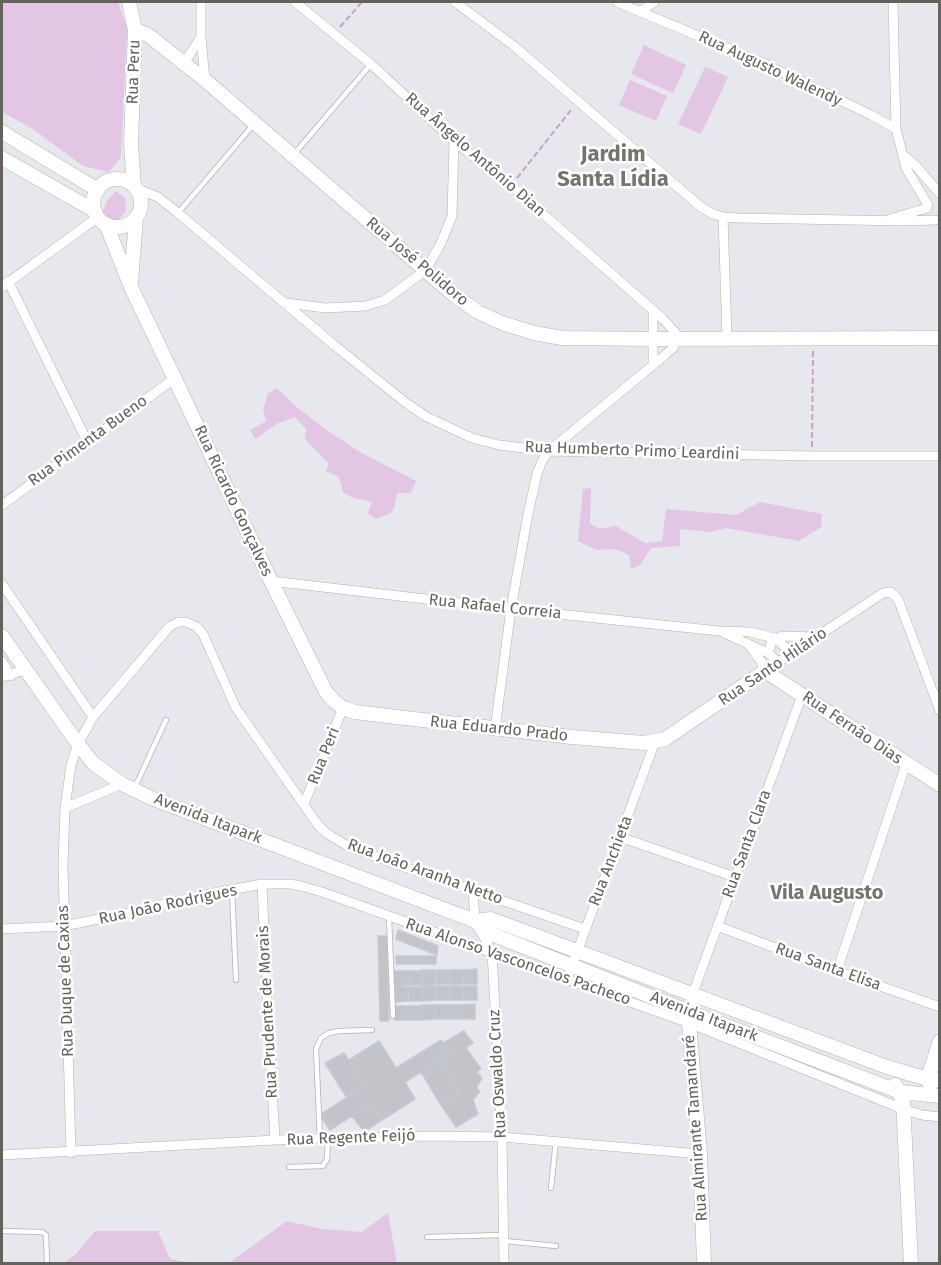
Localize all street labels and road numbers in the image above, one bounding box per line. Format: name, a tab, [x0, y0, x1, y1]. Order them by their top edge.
street label: Rua Augusto Walendy	[695, 27, 845, 111]
street label: Rua Peru	[123, 39, 145, 105]
street label: Rua Ângelo Antônio Dian	[401, 89, 549, 221]
street label: Rua José Polidoro	[362, 214, 472, 310]
street label: Rua Pimenta Bueno	[25, 391, 151, 491]
street label: Rua Ricardo Gonçalves	[190, 422, 276, 580]
street label: Rua Humberto Primo Leardini	[524, 438, 740, 464]
street label: Rua Rafael Correia	[428, 590, 562, 624]
street label: Rua Santo Hilário	[715, 624, 831, 710]
street label: Rua Fernão Dias	[798, 687, 906, 769]
street label: Rua Eduardo Prado	[429, 712, 569, 746]
street label: Rua Peri	[304, 725, 344, 787]
street label: Rua Santa Clara	[719, 787, 775, 901]
street label: Avenida Itapark	[152, 790, 264, 848]
street label: Rua Anchieta	[585, 813, 637, 909]
street label: Rua João Aranha Netto	[345, 835, 505, 909]
street label: Rua João Rodrigues	[97, 881, 239, 929]
street label: Rua Duque de Caxias	[54, 905, 78, 1057]
street label: Rua Alonso Vasconcelos Pacheco	[403, 914, 633, 1010]
street label: Rua Prudente de Morais	[254, 925, 282, 1099]
street label: Rua Santa Elisa	[773, 939, 883, 995]
street label: Avenida Itapark	[648, 988, 760, 1046]
street label: Rua Oswaldo Cruz	[485, 1009, 511, 1139]
street label: Rua Almirante Tamandaré	[680, 1034, 712, 1222]
street label: Rua Regente Feijó	[286, 1126, 416, 1150]

